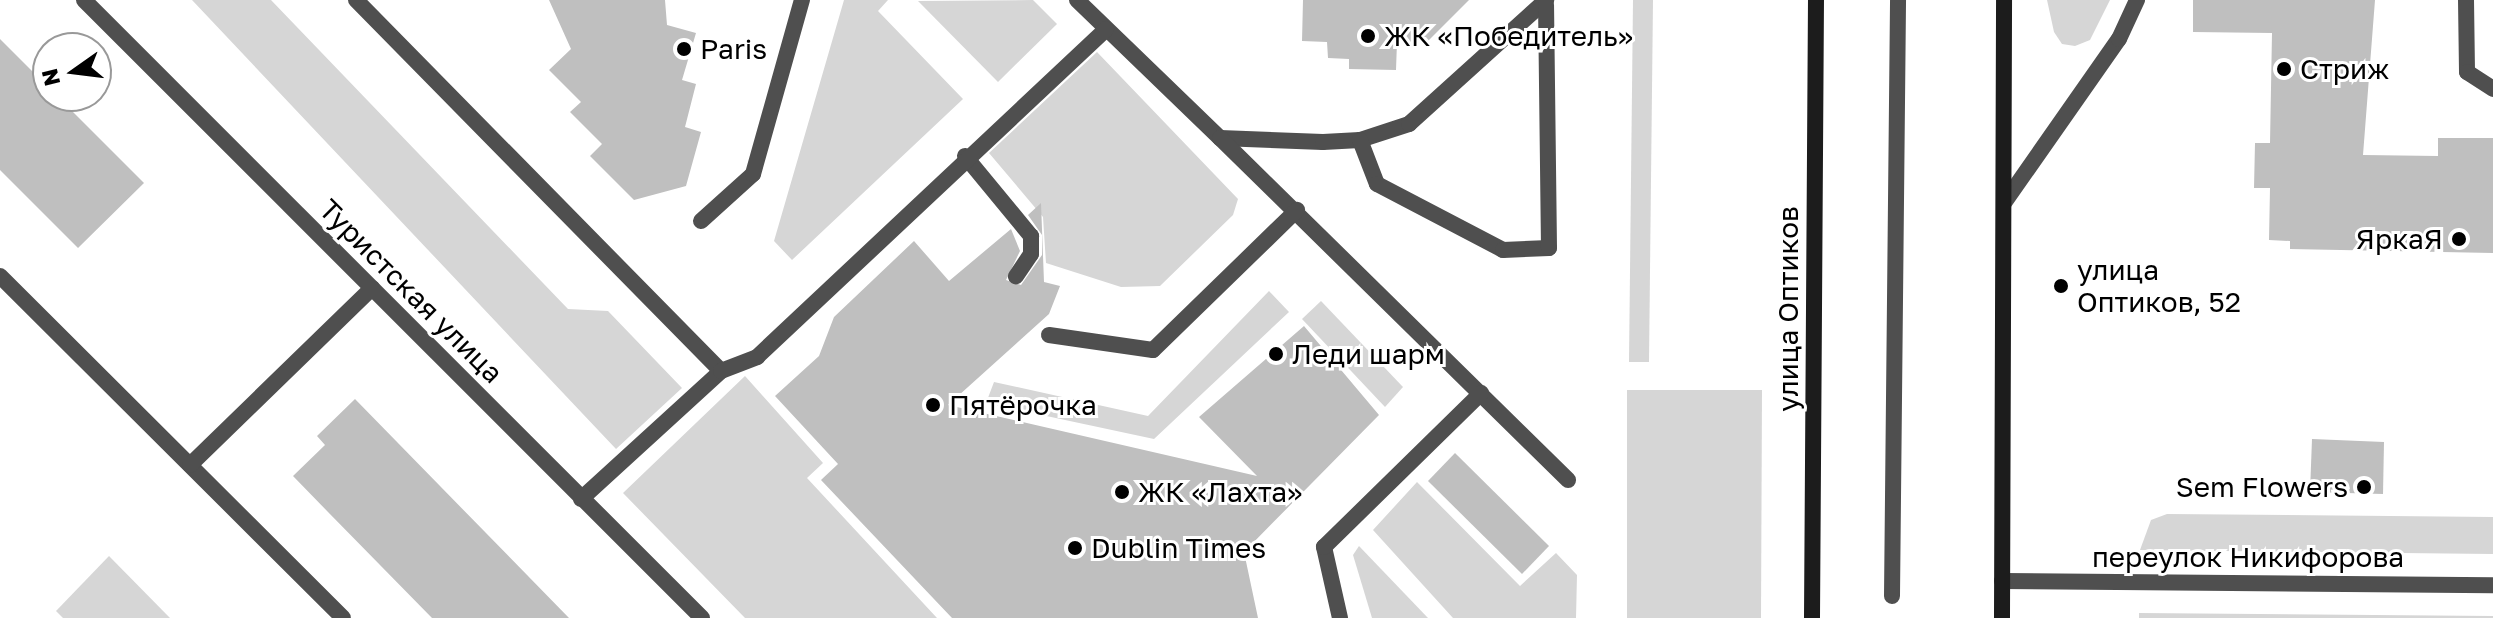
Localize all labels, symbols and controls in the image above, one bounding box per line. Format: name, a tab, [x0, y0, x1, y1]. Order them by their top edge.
place label: ЖК «Победитель»	[1384, 19, 1633, 53]
marker: ЖК «Победитель»	[1359, 27, 1377, 45]
north arrow	[32, 32, 112, 112]
place label: Paris	[700, 32, 767, 66]
marker: Paris	[675, 40, 693, 58]
place label: Стриж	[2300, 52, 2389, 86]
marker: Стриж	[2275, 60, 2293, 78]
text: N	[35, 66, 65, 89]
street label: Туристская улица	[312, 192, 510, 390]
street label: улица Оптиков	[1771, 206, 1805, 412]
place label: ЯркаЯ	[2356, 222, 2443, 256]
marker: ЯркаЯ	[2450, 230, 2468, 248]
place label: улица Оптиков, 52	[2077, 253, 2241, 319]
marker: улица Оптиков, 52	[2052, 277, 2070, 295]
place label: Леди шарм	[1292, 337, 1445, 371]
marker: Леди шарм	[1267, 345, 1285, 363]
place label: Пятёрочка	[949, 388, 1097, 422]
marker: Пятёрочка	[924, 396, 942, 414]
place label: Sem Flowers	[2176, 470, 2348, 504]
place label: ЖК «Лахта»	[1138, 475, 1302, 509]
marker: Sem Flowers	[2355, 478, 2373, 496]
marker: ЖК «Лахта»	[1113, 483, 1131, 501]
place label: Dublin Times	[1091, 531, 1266, 565]
marker: Dublin Times	[1066, 539, 1084, 557]
street label: переулок Никифорова	[2092, 540, 2404, 574]

